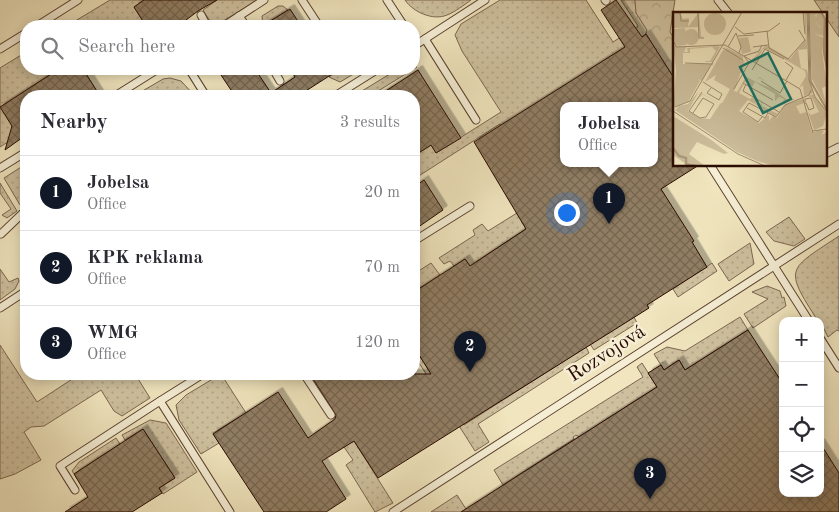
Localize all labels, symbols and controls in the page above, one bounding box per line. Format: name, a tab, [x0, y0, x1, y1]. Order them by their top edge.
inset map	[673, 12, 826, 166]
search box	[20, 20, 420, 75]
icon: search	[38, 34, 66, 62]
text: Search here	[78, 38, 175, 57]
popup	[560, 102, 658, 167]
text: Nearby	[40, 112, 108, 133]
text: 3 results	[340, 115, 400, 131]
text: Jobelsa	[578, 115, 640, 134]
text: Office	[578, 138, 617, 154]
text: Jobelsa	[87, 174, 150, 193]
pin: 1	[593, 183, 625, 224]
text: 1	[51, 185, 61, 201]
text: 20 m	[364, 185, 400, 201]
text: Office	[87, 197, 126, 213]
your location	[554, 200, 580, 226]
text: KPK reklama	[87, 249, 203, 268]
text: 2	[51, 260, 61, 276]
text: 70 m	[364, 260, 400, 276]
text: Office	[87, 272, 126, 288]
map controls	[779, 317, 824, 497]
button: +	[779, 317, 824, 362]
street label: Rozvojová	[565, 322, 649, 386]
text: WMG	[87, 324, 138, 343]
pin: 2	[454, 331, 486, 372]
text: 3	[51, 335, 61, 351]
text: 120 m	[355, 335, 400, 351]
text: Office	[87, 347, 126, 363]
button: −	[779, 362, 824, 407]
button: locate	[779, 407, 824, 452]
button: layers	[779, 452, 824, 497]
pin: 3	[634, 458, 666, 499]

